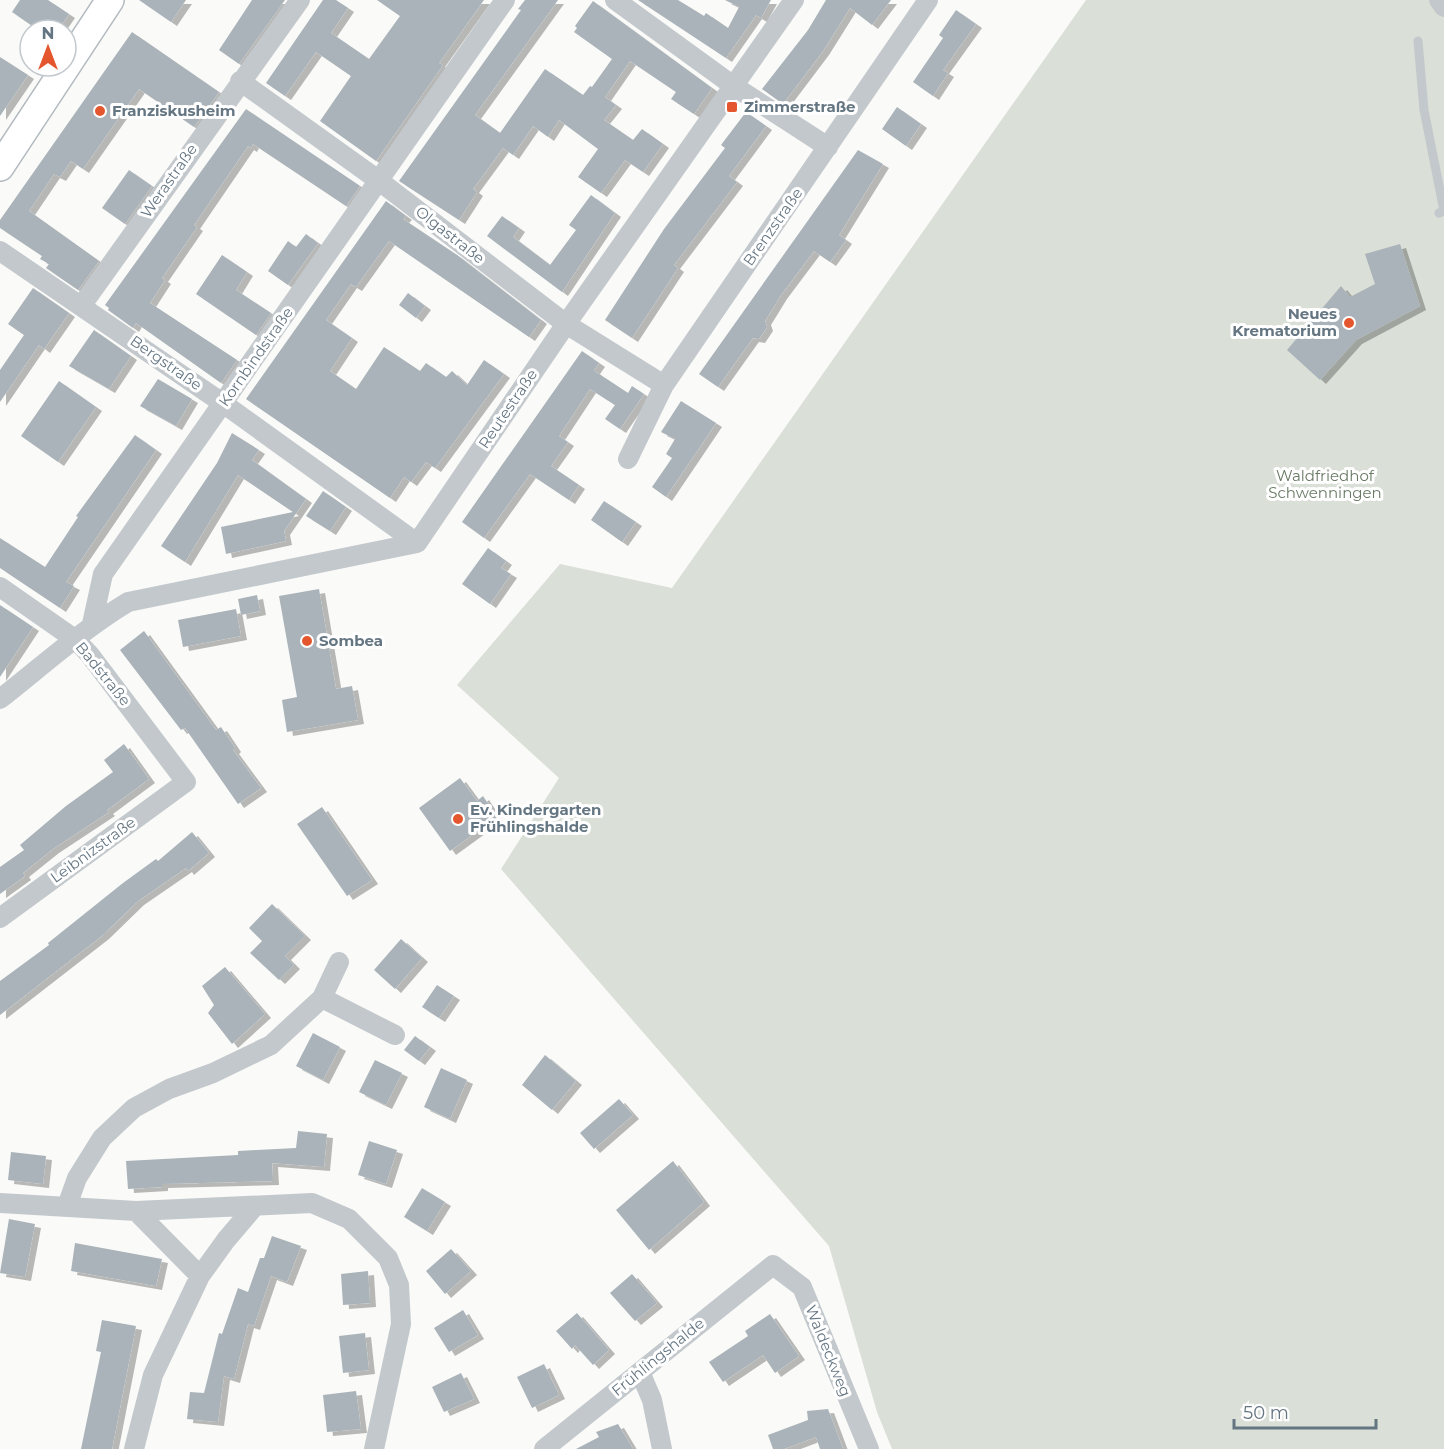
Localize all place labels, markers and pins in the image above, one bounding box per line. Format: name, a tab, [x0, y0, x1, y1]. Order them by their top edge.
place label: Zimmerstraße	[744, 97, 856, 116]
marker: Zimmerstraße	[725, 100, 739, 114]
place label: Franziskusheim	[112, 101, 236, 120]
marker: Franziskusheim	[93, 104, 107, 118]
place label: Neues Krematorium	[1232, 304, 1337, 340]
marker: Neues Krematorium	[1342, 316, 1356, 330]
place label: Sombea	[319, 631, 383, 650]
marker: Sombea	[300, 634, 314, 648]
place label: Ev. Kindergarten Frühlingshalde	[470, 800, 601, 836]
marker: Ev. Kindergarten Frühlingshalde	[451, 812, 465, 826]

